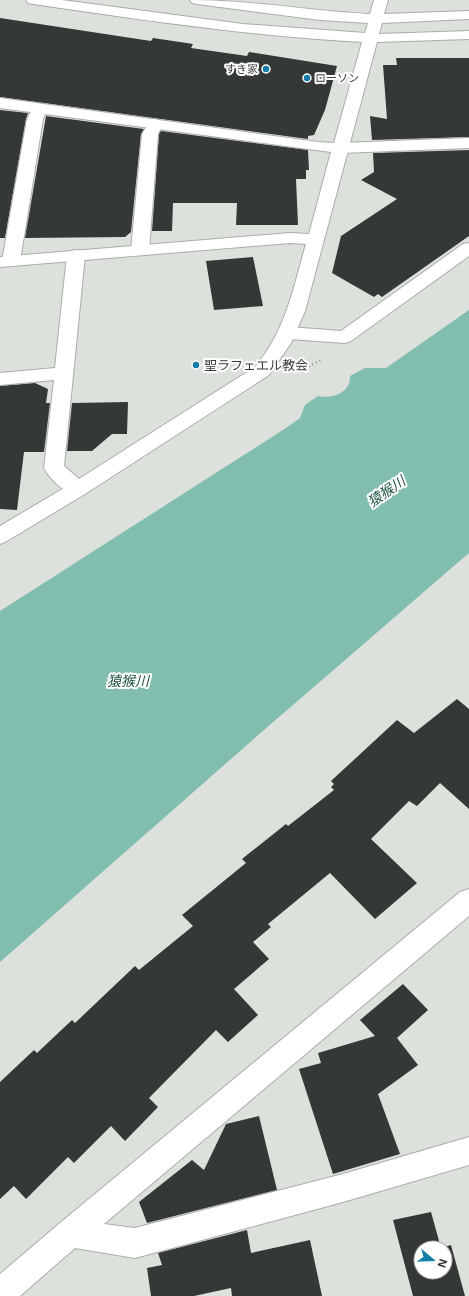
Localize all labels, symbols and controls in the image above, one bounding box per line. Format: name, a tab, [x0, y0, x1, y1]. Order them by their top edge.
place label: すき家	[225, 62, 258, 76]
marker: すき家	[261, 64, 271, 74]
place label: ローソン	[315, 71, 359, 85]
marker: ローソン	[302, 73, 312, 83]
place label: 聖ラフェエル教会	[204, 357, 308, 373]
marker: 聖ラフェエル教会	[191, 360, 201, 370]
water label: 猿猴川	[364, 471, 410, 510]
water label: 猿猴川	[107, 672, 151, 689]
north arrow	[413, 1240, 453, 1280]
text: N	[434, 1257, 450, 1270]

